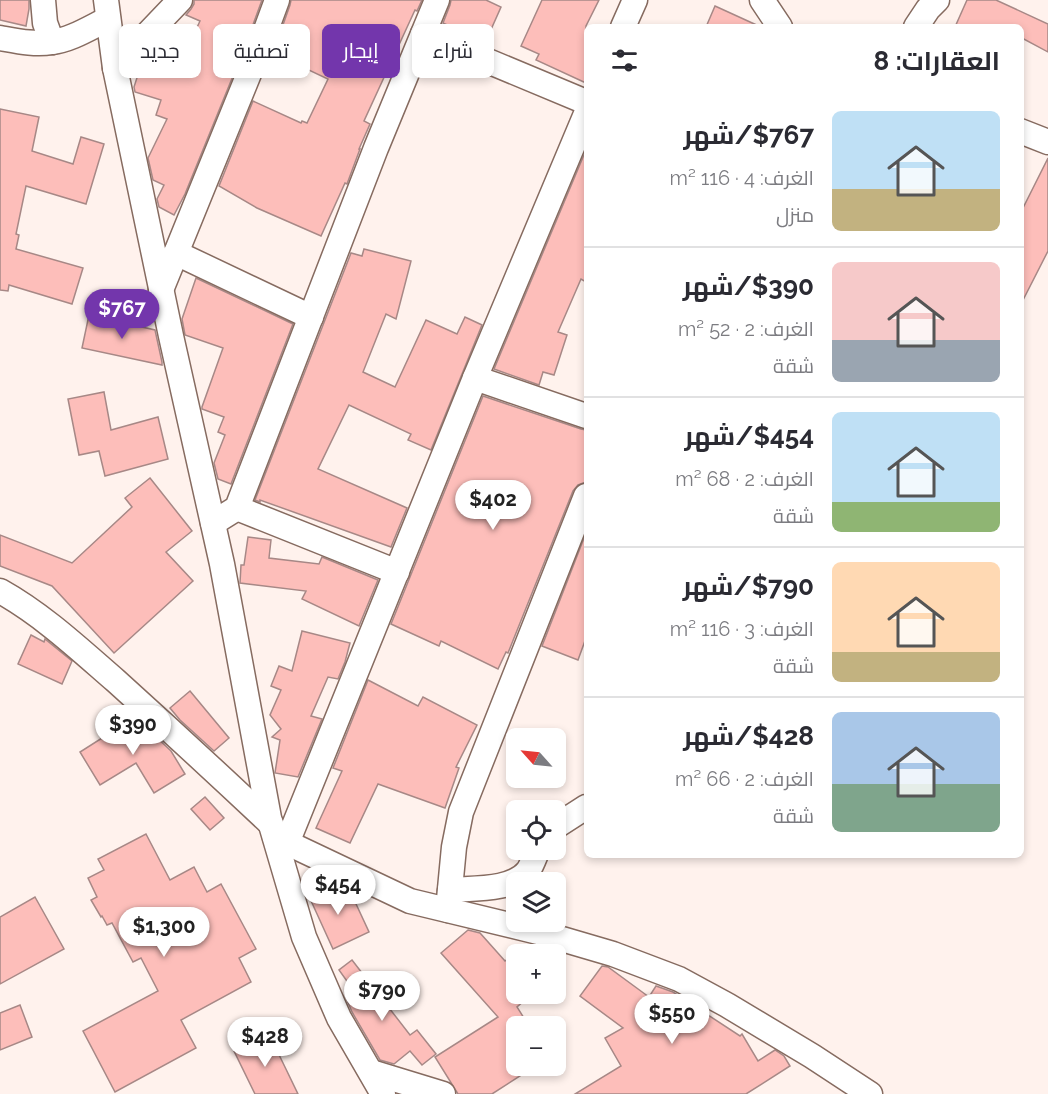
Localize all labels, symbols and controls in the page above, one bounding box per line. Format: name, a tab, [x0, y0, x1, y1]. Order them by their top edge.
chip: جديد	[119, 24, 201, 78]
chip: تصفية	[213, 24, 310, 78]
chip: إيجار	[322, 24, 400, 78]
chip: شراء	[412, 24, 494, 78]
icon: filters	[608, 44, 641, 77]
text: العقارات: 8	[873, 46, 1000, 76]
text: $767/شهر	[684, 120, 814, 150]
icon: home	[880, 135, 952, 207]
text: الغرف: 4 · 116 m²	[670, 166, 814, 190]
text: منزل	[776, 203, 814, 227]
text: $390/شهر	[683, 271, 814, 301]
icon: home	[880, 286, 952, 358]
pin: $767	[86, 289, 158, 340]
text: $767	[98, 296, 146, 320]
text: الغرف: 2 · 52 m²	[678, 317, 814, 341]
text: شقة	[773, 354, 814, 378]
text: $454/شهر	[684, 421, 814, 451]
icon: home	[880, 436, 952, 508]
text: الغرف: 2 · 68 m²	[675, 467, 814, 491]
pin: $402	[457, 480, 529, 531]
text: $402	[469, 487, 517, 511]
text: شقة	[773, 504, 814, 528]
text: $790/شهر	[683, 571, 814, 601]
icon: home	[880, 586, 952, 658]
text: الغرف: 3 · 116 m²	[670, 617, 814, 641]
text: شقة	[773, 654, 814, 678]
pin: $390	[97, 705, 169, 756]
text: $390	[109, 712, 157, 736]
text: $428/شهر	[683, 721, 814, 751]
north arrow	[506, 728, 566, 788]
map controls	[506, 728, 566, 1076]
icon: home	[880, 736, 952, 808]
text: الغرف: 2 · 66 m²	[675, 767, 814, 791]
button: locate	[506, 800, 566, 860]
text: شقة	[773, 804, 814, 828]
pin: $454	[302, 865, 374, 916]
text: $454	[315, 872, 361, 896]
button: layers	[506, 872, 566, 932]
pin: $1,300	[115, 907, 213, 958]
text: $1,300	[133, 914, 195, 938]
button: +	[506, 944, 566, 1004]
pin: $790	[346, 971, 418, 1022]
text: $790	[358, 978, 406, 1002]
pin: $550	[636, 994, 708, 1045]
text: $550	[648, 1001, 696, 1025]
button: −	[506, 1016, 566, 1076]
pin: $428	[229, 1017, 301, 1068]
text: $428	[241, 1024, 289, 1048]

